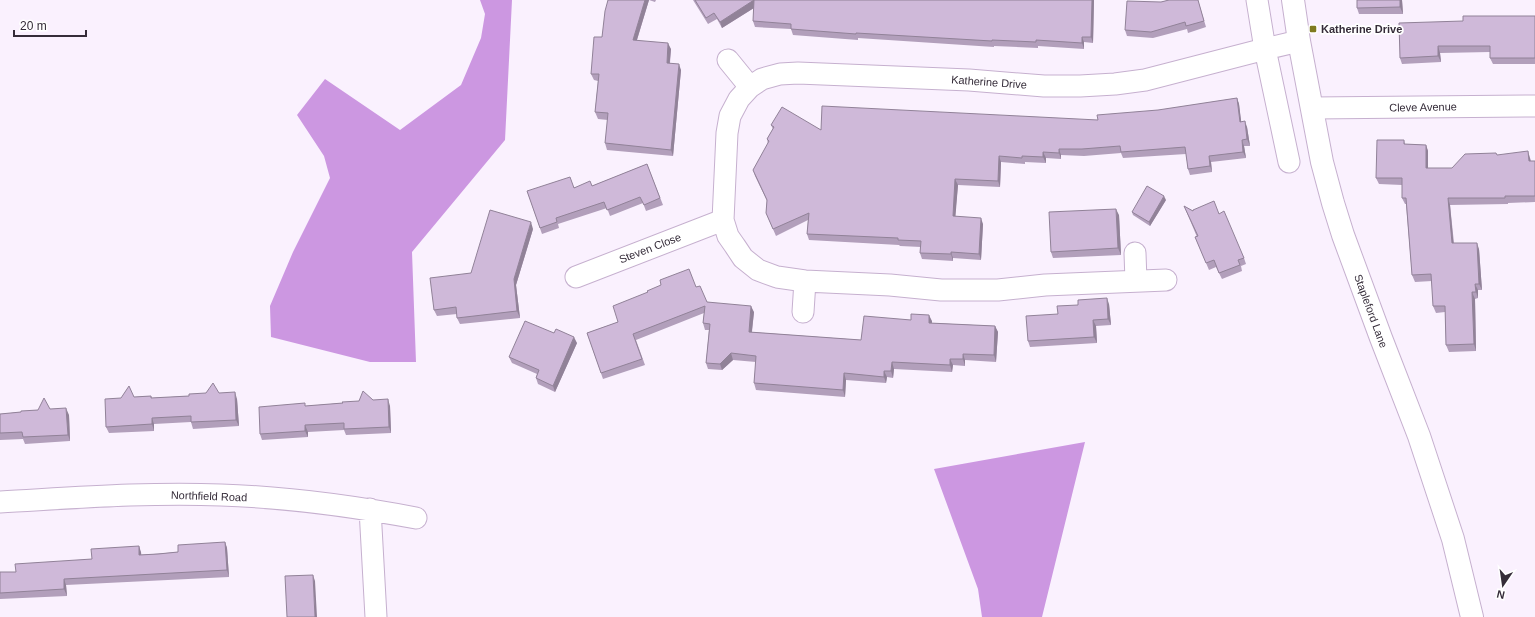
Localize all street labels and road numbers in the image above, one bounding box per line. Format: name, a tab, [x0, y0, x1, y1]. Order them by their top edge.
street label: Katherine Drive	[951, 73, 1027, 91]
street label: Cleve Avenue	[1389, 100, 1457, 114]
street label: Steven Close	[617, 231, 683, 265]
street label: Stapleford Lane	[1352, 272, 1390, 350]
street label: Northfield Road	[171, 489, 247, 503]

